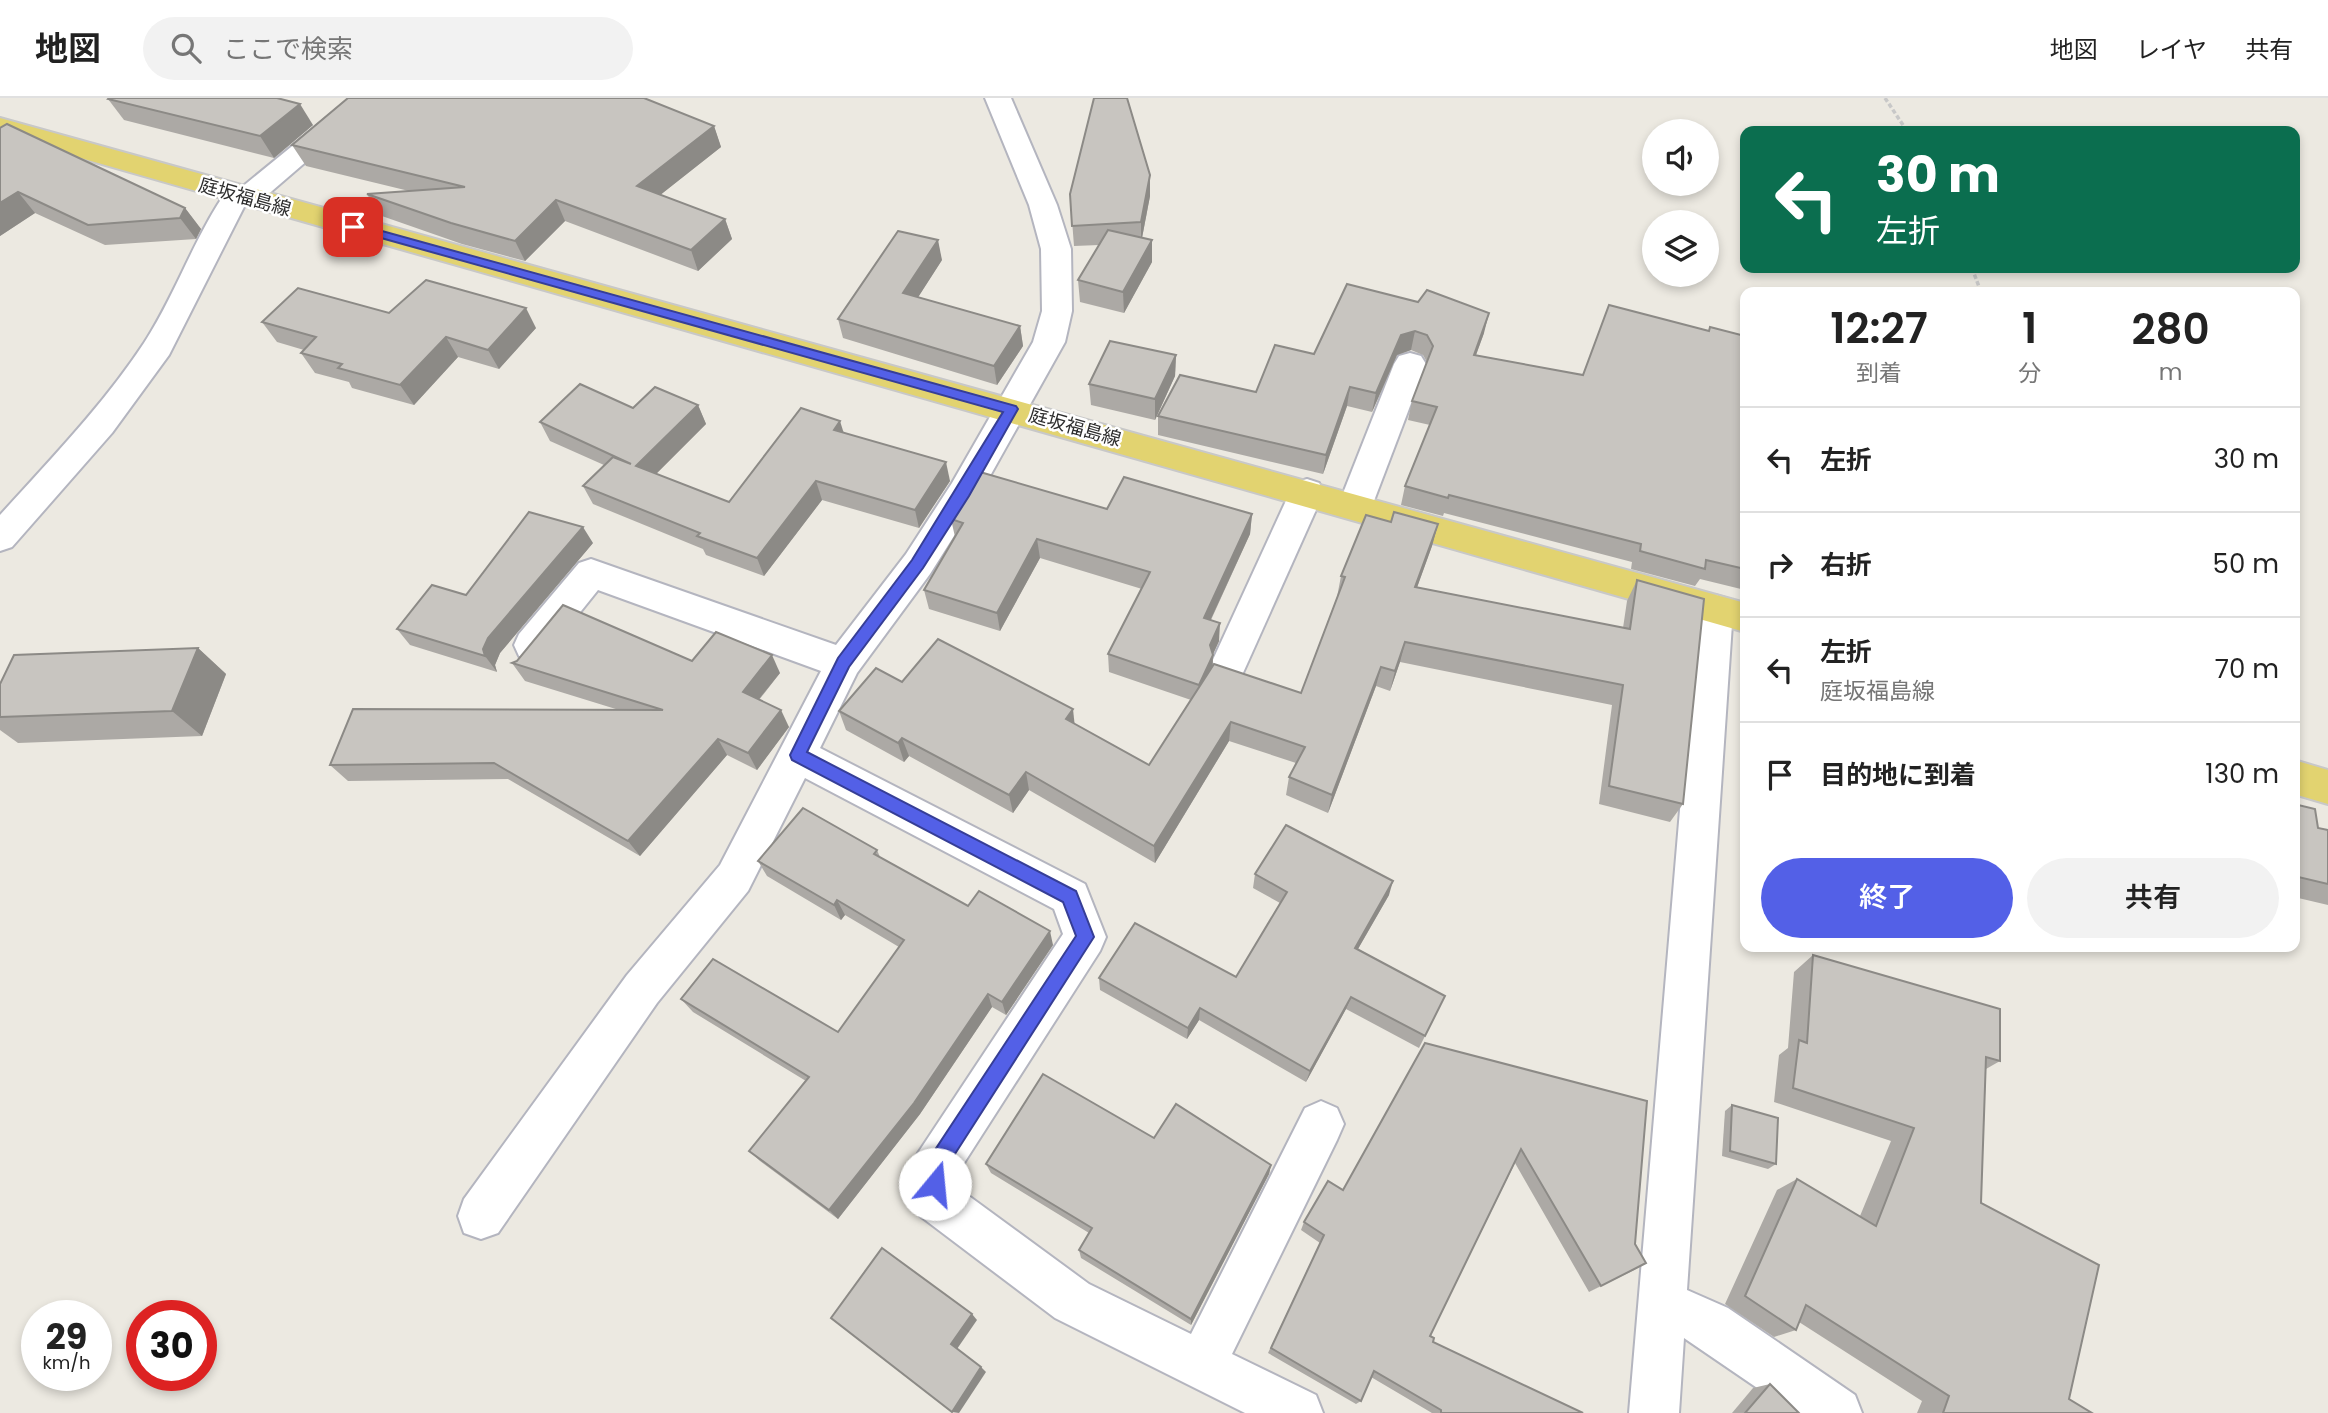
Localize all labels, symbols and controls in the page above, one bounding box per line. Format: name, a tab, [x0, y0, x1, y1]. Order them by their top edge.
search box	[143, 17, 633, 80]
text: 地図	[35, 25, 101, 72]
icon: search	[167, 29, 205, 67]
text: ここで検索	[223, 31, 353, 67]
text: 地図	[2050, 33, 2098, 66]
text: レイヤ	[2136, 33, 2207, 66]
text: 共有	[2245, 33, 2293, 66]
map controls	[1642, 119, 1719, 287]
button: sound	[1642, 119, 1719, 196]
text: 30 m	[1876, 141, 2000, 209]
icon: left	[1761, 154, 1852, 245]
street label: 庭坂福島線	[196, 171, 294, 223]
pin	[323, 197, 383, 257]
icon: arrive	[334, 208, 372, 246]
text: 左折	[1876, 208, 1940, 253]
button: layers	[1642, 210, 1719, 287]
text: 12:27	[1830, 299, 1928, 358]
text: 1	[2022, 299, 2037, 358]
text: 280	[2131, 300, 2210, 359]
text: m	[2159, 356, 2182, 388]
text: 到着	[1856, 357, 1902, 389]
text: 分	[2018, 357, 2041, 389]
street label: 庭坂福島線	[1026, 401, 1124, 453]
icon: left	[1761, 441, 1799, 479]
text: 30 m	[2214, 441, 2279, 477]
text: 左折	[1820, 442, 1872, 478]
icon: right	[1761, 546, 1799, 584]
text: 50 m	[2213, 546, 2279, 582]
text: 右折	[1820, 547, 1872, 583]
text: 左折	[1820, 634, 1872, 670]
icon: left	[1761, 651, 1799, 689]
text: 70 m	[2215, 651, 2279, 687]
text: 庭坂福島線	[1820, 675, 1935, 707]
icon: arrive	[1761, 756, 1799, 794]
text: 130 m	[2205, 756, 2279, 792]
text: 目的地に到着	[1820, 757, 1976, 793]
button: 終了	[1761, 858, 2013, 938]
button: 共有	[2027, 858, 2279, 938]
position arrow	[898, 1147, 972, 1221]
speed limit sign: 30	[126, 1300, 217, 1391]
text: 29	[46, 1312, 87, 1361]
text: km/h	[43, 1350, 90, 1375]

